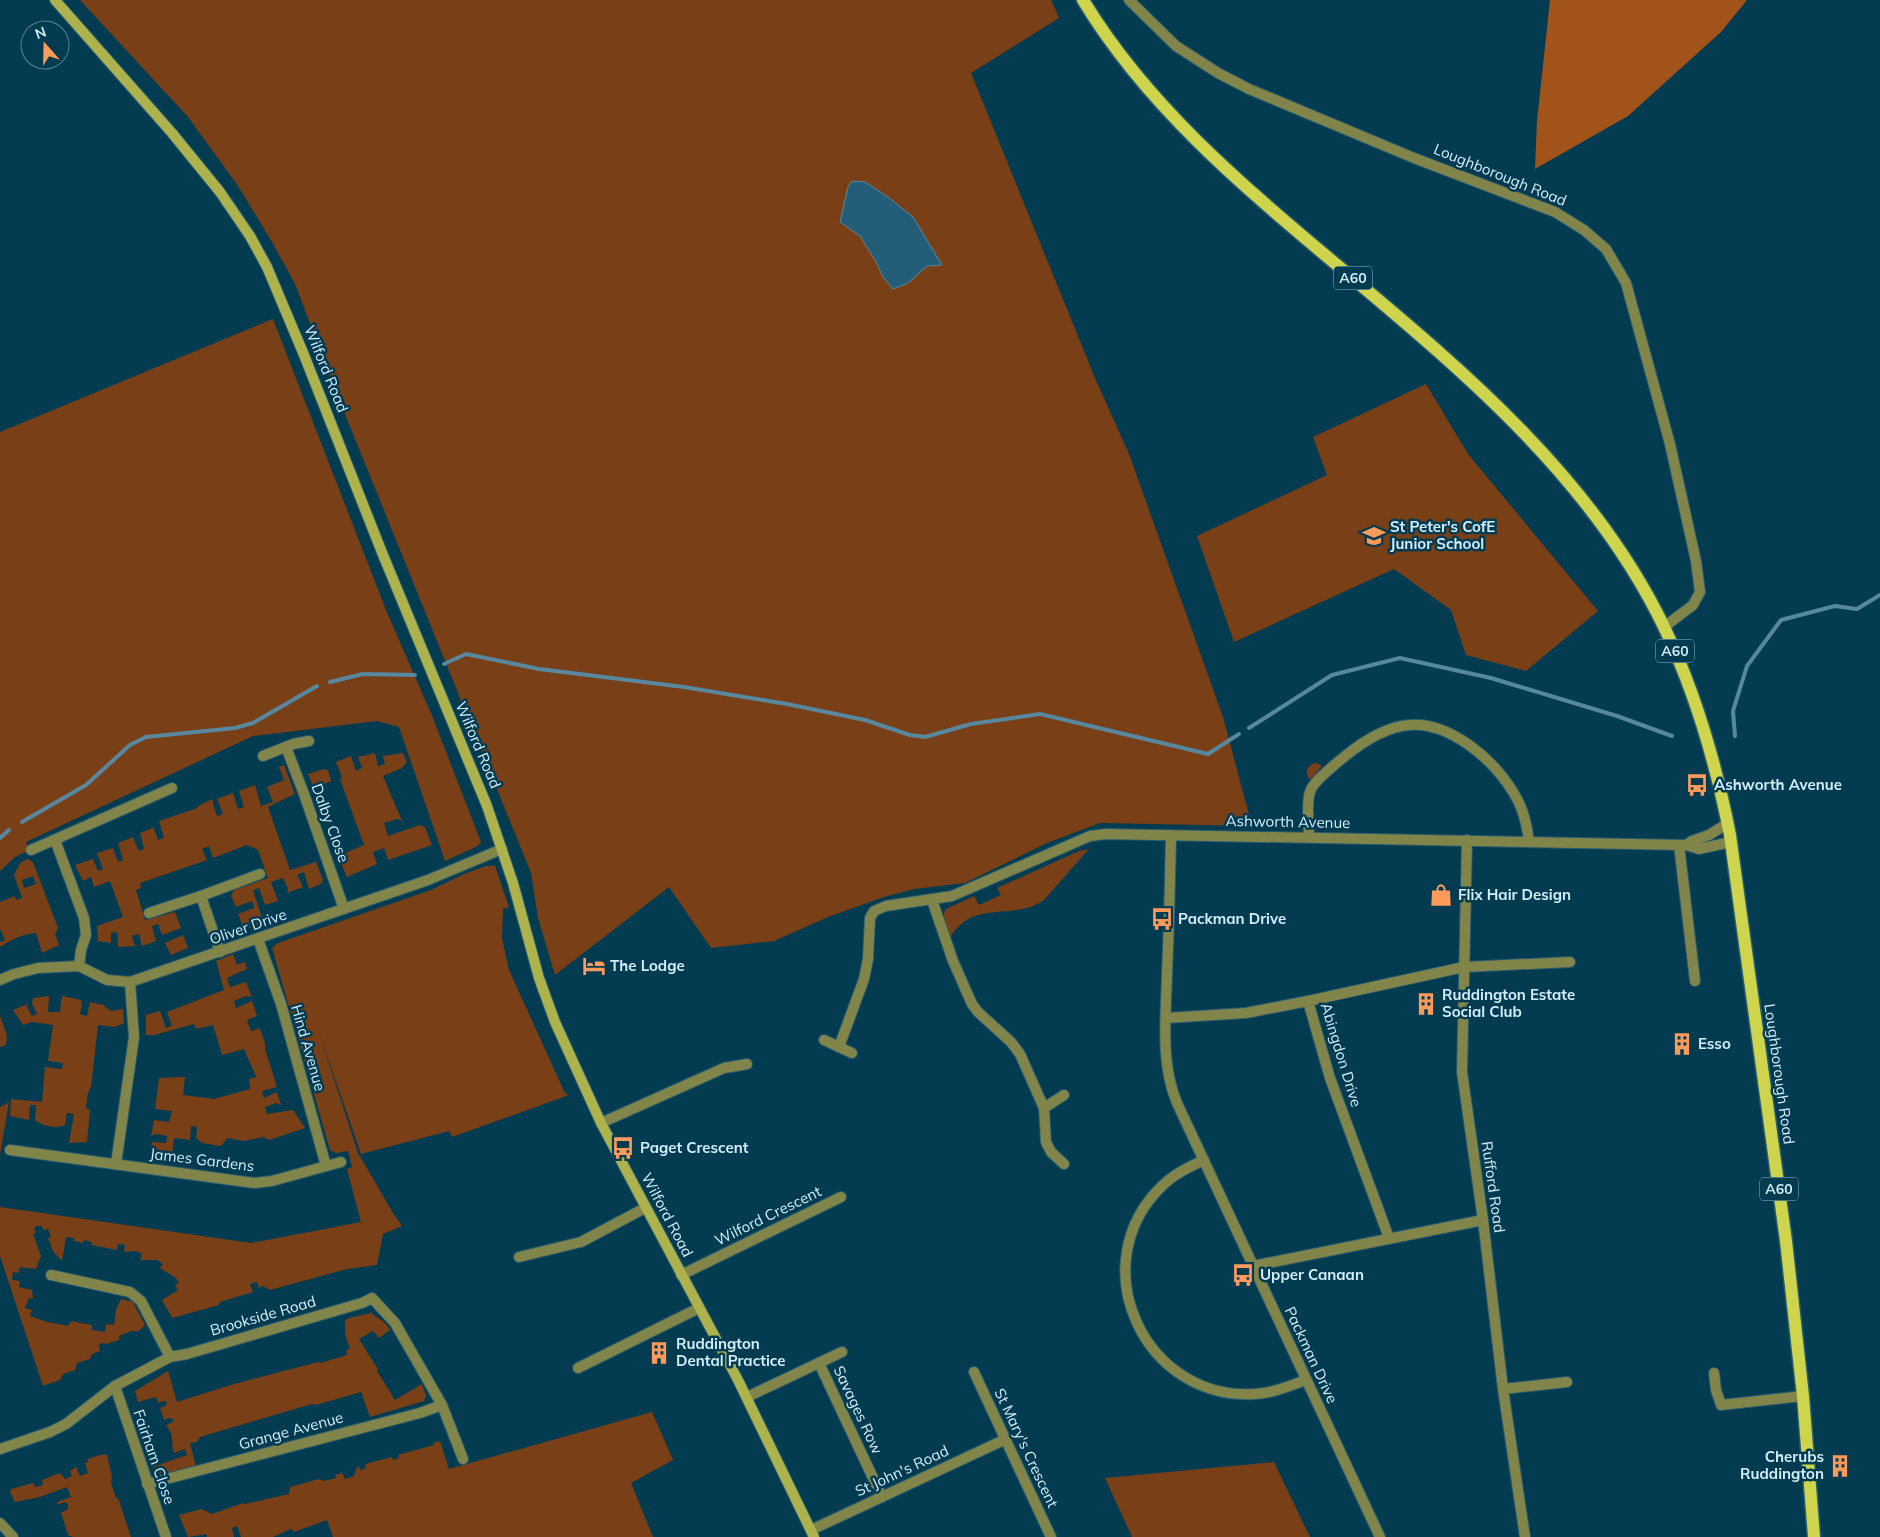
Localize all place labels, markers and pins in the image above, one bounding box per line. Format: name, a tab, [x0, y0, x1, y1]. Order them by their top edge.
place label: St Peter's CofE Junior School	[1390, 517, 1495, 553]
school or university icon: St Peter's CofE Junior School	[1361, 523, 1387, 549]
bus stop icon: Ashworth Avenue	[1684, 772, 1710, 798]
place label: Ashworth Avenue	[1714, 775, 1842, 794]
shop icon: Flix Hair Design	[1428, 882, 1454, 908]
place label: Flix Hair Design	[1458, 885, 1571, 904]
bus stop icon: Packman Drive	[1149, 906, 1175, 932]
place label: Packman Drive	[1178, 909, 1286, 928]
hotel icon: The Lodge	[581, 953, 607, 979]
place label: The Lodge	[610, 956, 685, 975]
place label: Ruddington Estate Social Club	[1442, 985, 1575, 1021]
building icon: Ruddington Estate Social Club	[1413, 991, 1439, 1017]
building icon: Esso	[1669, 1031, 1695, 1057]
place label: Esso	[1698, 1034, 1731, 1053]
bus stop icon: Paget Crescent	[610, 1135, 636, 1161]
place label: Paget Crescent	[640, 1138, 749, 1157]
bus stop icon: Upper Canaan	[1230, 1262, 1256, 1288]
place label: Upper Canaan	[1260, 1265, 1364, 1284]
place label: Ruddington Dental Practice	[676, 1334, 786, 1370]
building icon: Ruddington Dental Practice	[646, 1340, 672, 1366]
place label: Cherubs Ruddington	[1740, 1447, 1824, 1483]
building icon: Cherubs Ruddington	[1827, 1453, 1853, 1479]

